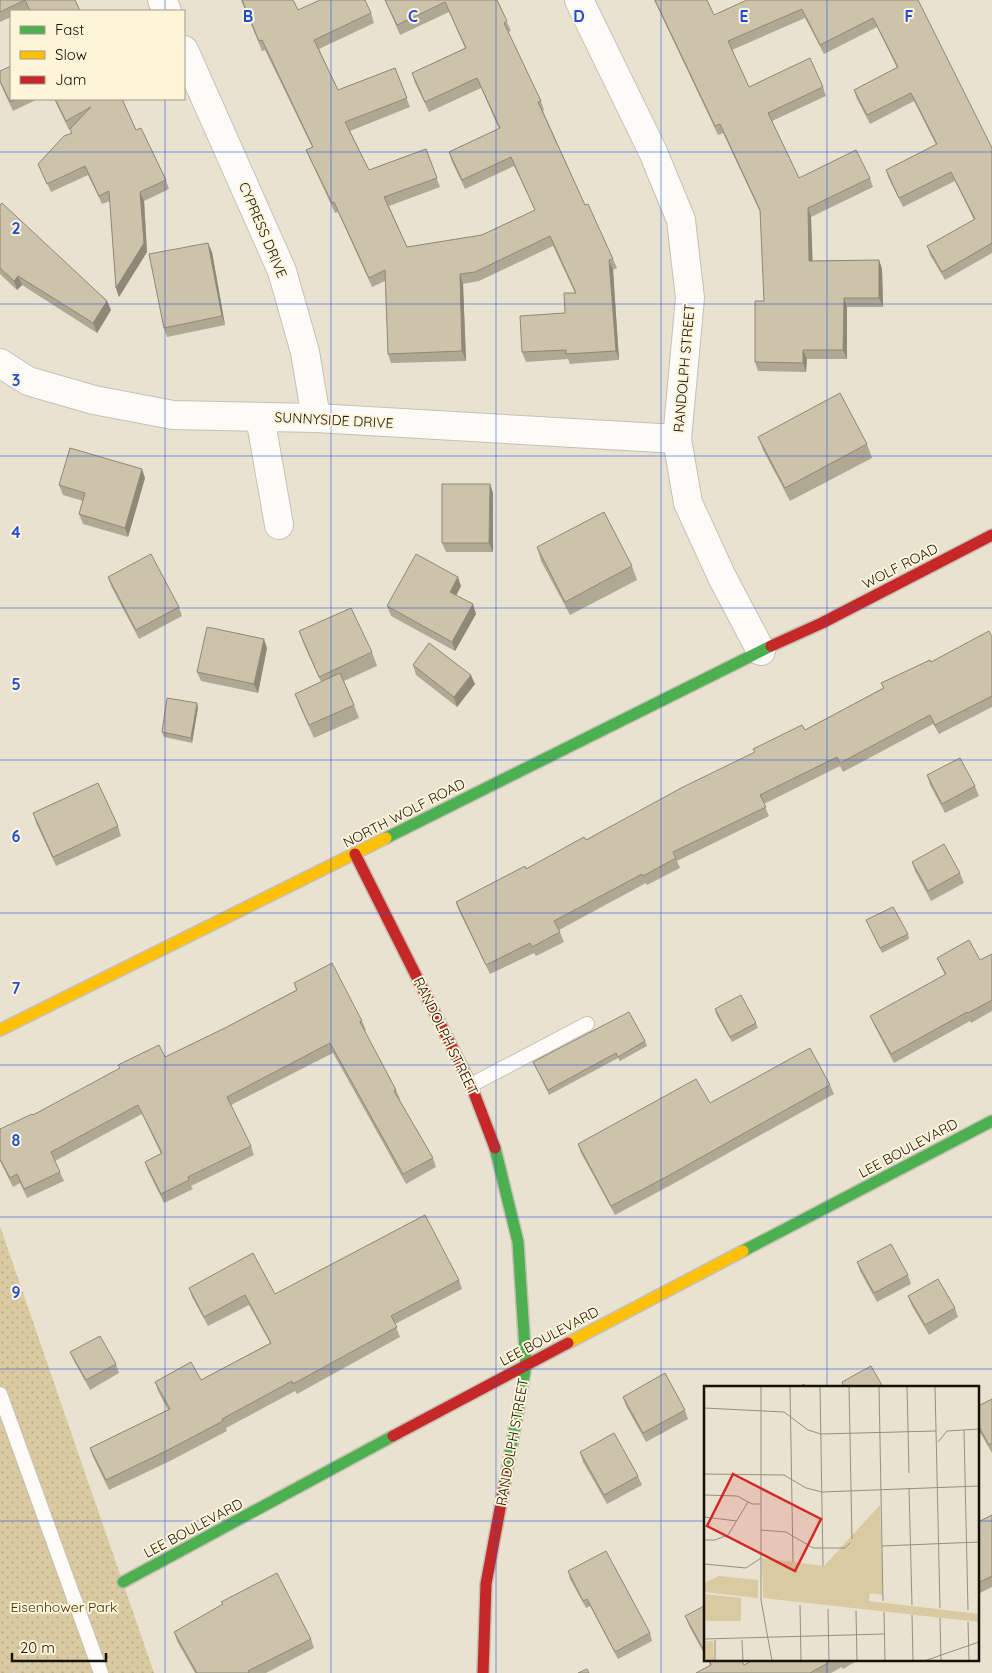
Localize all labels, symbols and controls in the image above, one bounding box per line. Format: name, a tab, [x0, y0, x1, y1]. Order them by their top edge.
text: B	[243, 6, 253, 26]
text: C	[408, 6, 418, 26]
text: D	[573, 6, 585, 26]
text: E	[739, 6, 749, 26]
text: F	[905, 6, 914, 26]
legend	[10, 10, 185, 100]
text: Fast	[55, 20, 84, 39]
text: Slow	[55, 45, 87, 64]
text: Jam	[55, 70, 86, 89]
street label: CYPRESS DRIVE	[235, 179, 291, 281]
text: 2	[11, 218, 21, 238]
street label: RANDOLPH STREET	[669, 303, 699, 433]
text: 3	[12, 370, 20, 390]
street label: SUNNYSIDE DRIVE	[274, 408, 394, 432]
text: 4	[11, 522, 21, 542]
street label: WOLF ROAD	[859, 539, 941, 593]
text: 5	[11, 674, 21, 694]
street label: NORTH WOLF ROAD	[340, 774, 468, 852]
text: 6	[12, 826, 21, 846]
street label: RANDOLPH STREET	[410, 974, 482, 1098]
text: 7	[12, 978, 21, 998]
street label: LEE BOULEVARD	[855, 1114, 961, 1182]
text: 8	[12, 1130, 21, 1150]
text: 9	[11, 1282, 21, 1302]
street label: LEE BOULEVARD	[496, 1302, 602, 1370]
street label: RANDOLPH STREET	[492, 1377, 532, 1507]
inset map	[704, 1386, 980, 1660]
street label: LEE BOULEVARD	[140, 1494, 246, 1562]
park label: Eisenhower Park	[10, 1598, 118, 1616]
scale bar	[12, 1630, 106, 1662]
text: 20 m	[20, 1638, 55, 1657]

